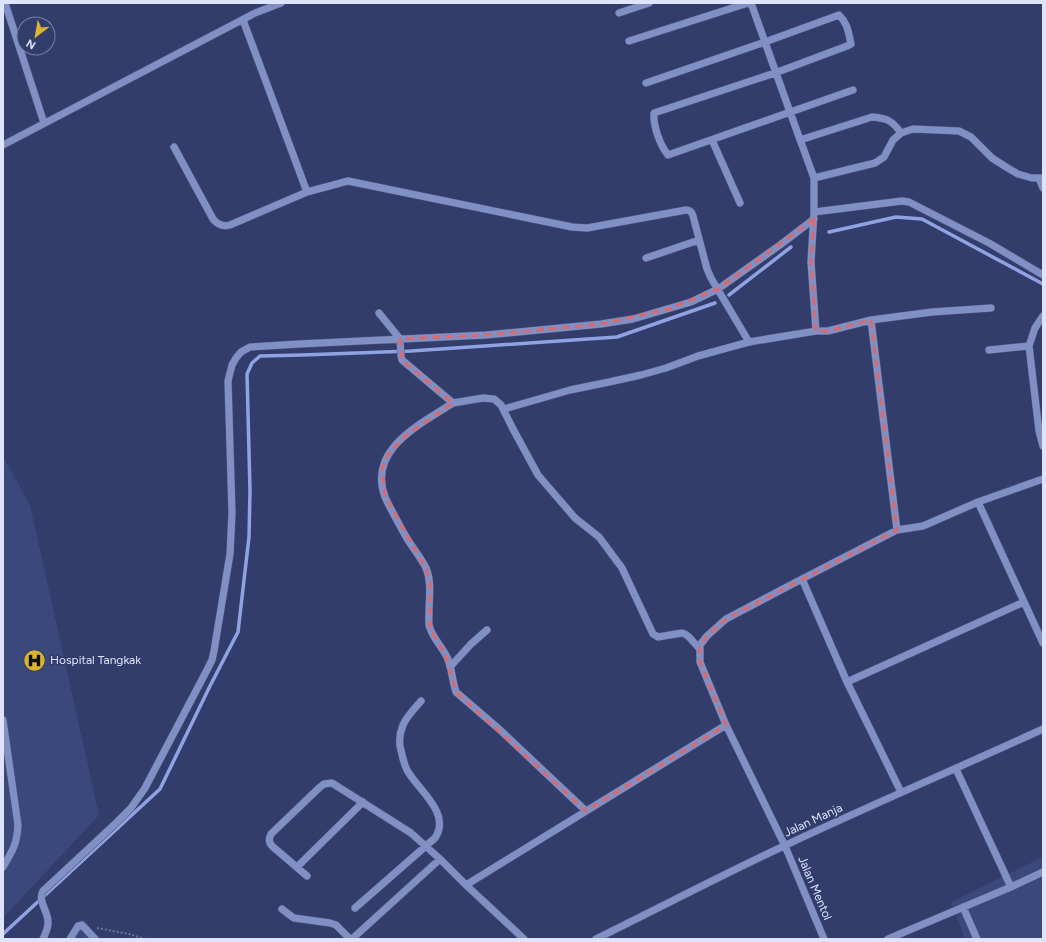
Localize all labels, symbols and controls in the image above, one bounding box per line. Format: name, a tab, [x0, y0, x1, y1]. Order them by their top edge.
north arrow	[16, 16, 56, 56]
text: N	[24, 36, 38, 52]
hospital icon: Hospital Tangkak	[21, 647, 47, 673]
place label: Hospital Tangkak	[50, 653, 141, 667]
street label: Jalan Manja	[781, 800, 845, 840]
street label: Jalan Mentol	[795, 854, 835, 922]

